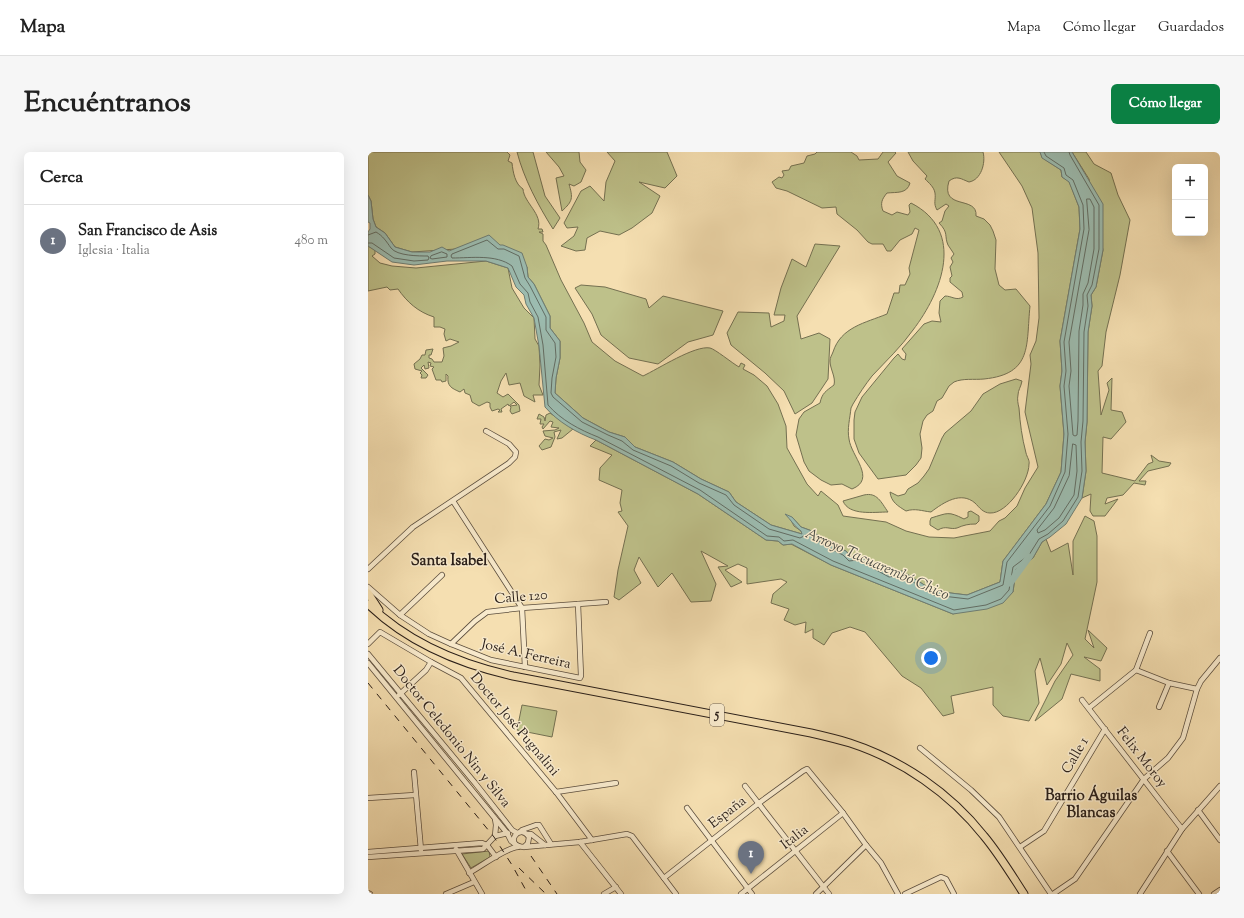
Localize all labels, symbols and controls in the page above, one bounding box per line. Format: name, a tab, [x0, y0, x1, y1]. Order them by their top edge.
text: Mapa	[20, 14, 65, 41]
text: Mapa	[1007, 18, 1041, 38]
text: Cómo llegar	[1063, 18, 1136, 38]
text: Guardados	[1158, 18, 1224, 38]
text: Encuéntranos	[24, 84, 191, 124]
button: Cómo llegar	[1111, 84, 1220, 124]
map controls	[1172, 164, 1208, 236]
button: +	[1172, 164, 1208, 200]
text: Cerca	[40, 166, 83, 190]
button: −	[1172, 200, 1208, 236]
text: San Francisco de Asis	[78, 221, 217, 242]
text: 1	[51, 232, 55, 250]
text: 480 m	[295, 232, 328, 250]
text: Iglesia · Italia	[78, 242, 150, 260]
water label: Arroyo Tacuarembó Chico	[802, 524, 953, 606]
district label: Santa Isabel	[411, 551, 488, 572]
street label: Calle 120	[494, 586, 548, 610]
street label: José A. Ferreira	[478, 635, 573, 675]
your location	[921, 648, 941, 668]
street label: Doctor Celedonio Nin y Silva	[387, 662, 515, 813]
street label: Doctor José Pugnalini	[465, 669, 563, 781]
road number: 5	[710, 704, 724, 726]
street label: Felix Moroy	[1111, 723, 1171, 793]
street label: Calle 1	[1057, 734, 1095, 778]
district label: Barrio Águilas Blancas	[1045, 784, 1137, 824]
street label: España	[705, 792, 751, 834]
street label: Italia	[777, 820, 813, 855]
pin: 1	[738, 841, 764, 874]

